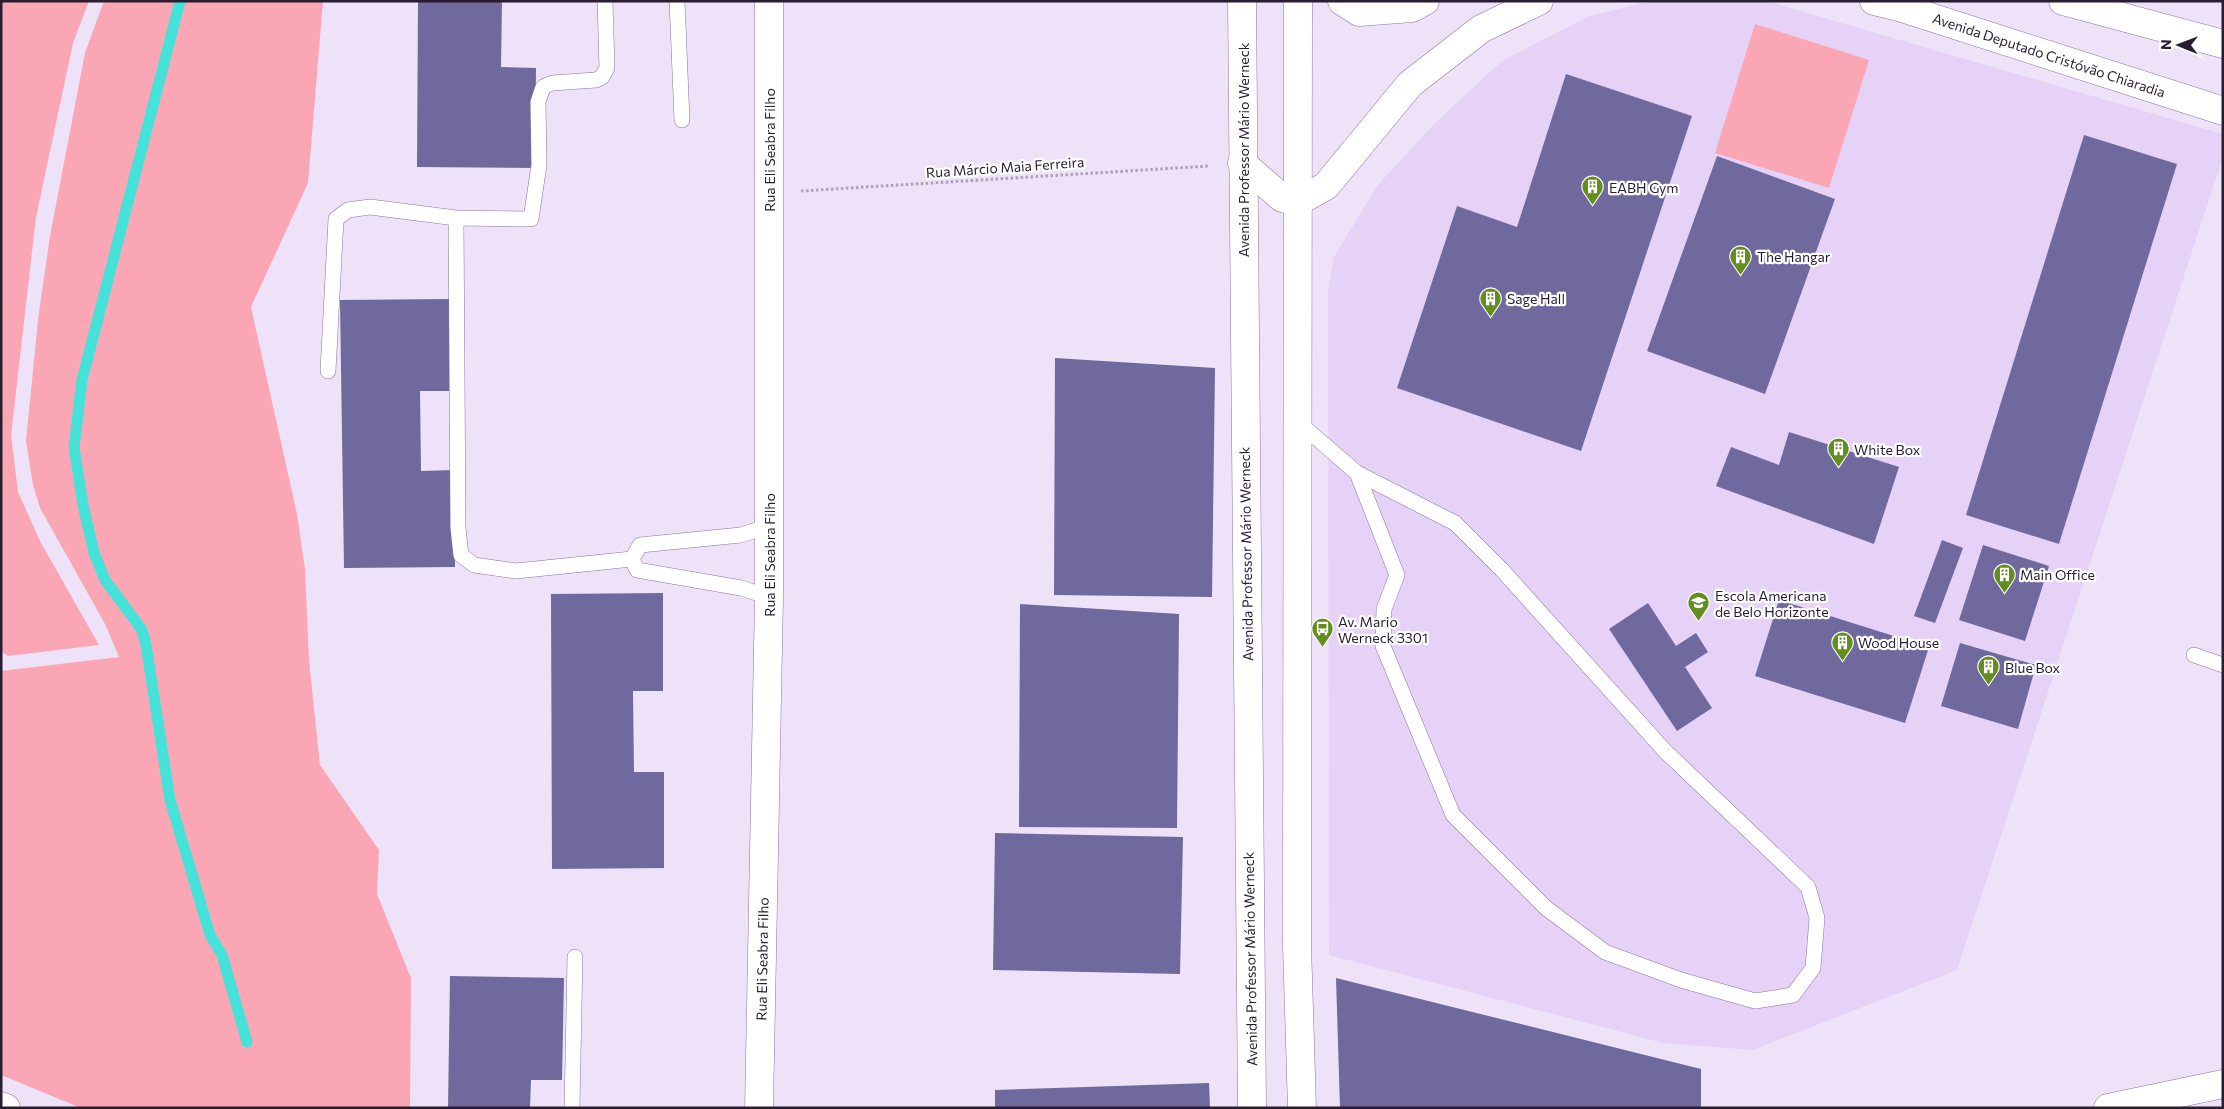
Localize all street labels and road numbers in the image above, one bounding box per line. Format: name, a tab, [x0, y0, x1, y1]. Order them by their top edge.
street label: Avenida Deputado Cristóvão Chiaradia	[1931, 9, 2167, 101]
street label: Avenida Professor Mário Werneck	[1235, 42, 1252, 257]
street label: Rua Eli Seabra Filho	[761, 88, 778, 212]
street label: Rua Márcio Maia Ferreira	[925, 153, 1085, 181]
street label: Avenida Professor Mário Werneck	[1236, 446, 1256, 661]
street label: Rua Eli Seabra Filho	[761, 493, 778, 617]
street label: Avenida Professor Mário Werneck	[1240, 851, 1260, 1066]
street label: Rua Eli Seabra Filho	[752, 897, 772, 1021]

